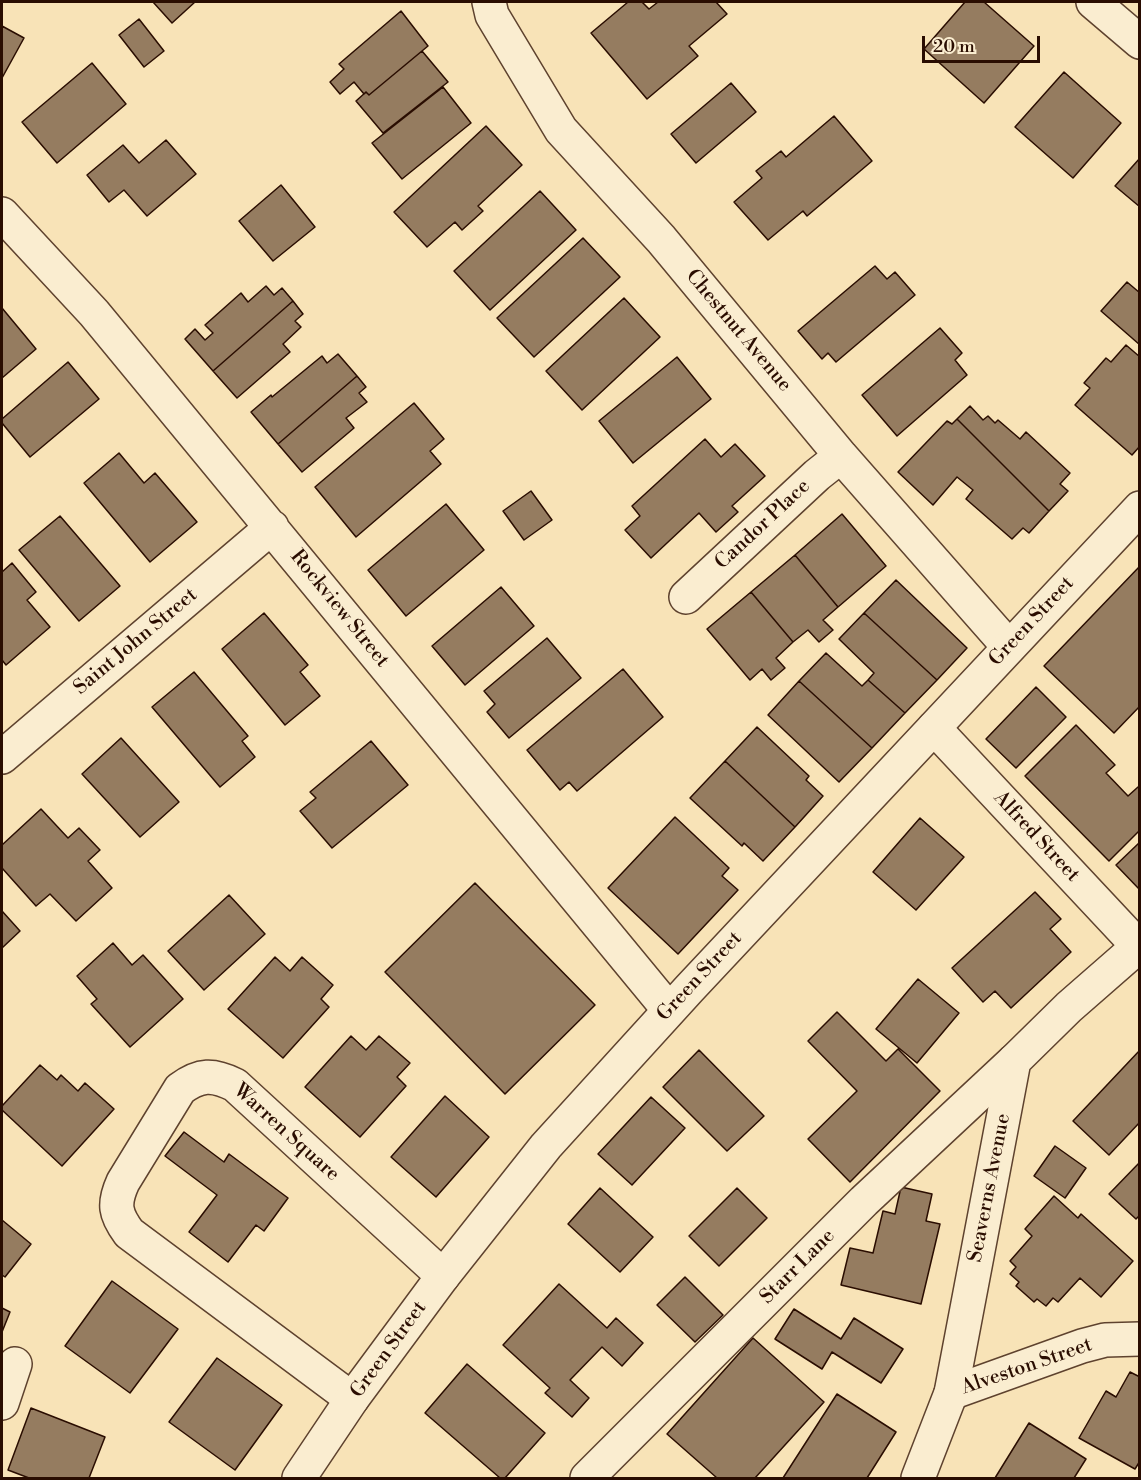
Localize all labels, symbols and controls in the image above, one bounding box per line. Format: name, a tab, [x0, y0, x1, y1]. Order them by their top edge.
scale bar	[925, 24, 1044, 62]
text: 20 m	[933, 35, 975, 58]
street label: Chestnut Avenue	[680, 265, 796, 397]
street label: Candor Place	[711, 475, 815, 575]
street label: Rockview Street	[284, 545, 394, 673]
street label: Green Street	[984, 572, 1080, 672]
street label: Saint John Street	[70, 584, 202, 700]
street label: Alfred Street	[988, 787, 1084, 887]
street label: Green Street	[652, 927, 748, 1027]
street label: Warren Square	[228, 1079, 344, 1187]
street label: Seaverns Avenue	[964, 1112, 1016, 1264]
street label: Starr Lane	[756, 1225, 840, 1309]
street label: Green Street	[346, 1297, 432, 1403]
street label: Alveston Street	[958, 1333, 1096, 1401]

